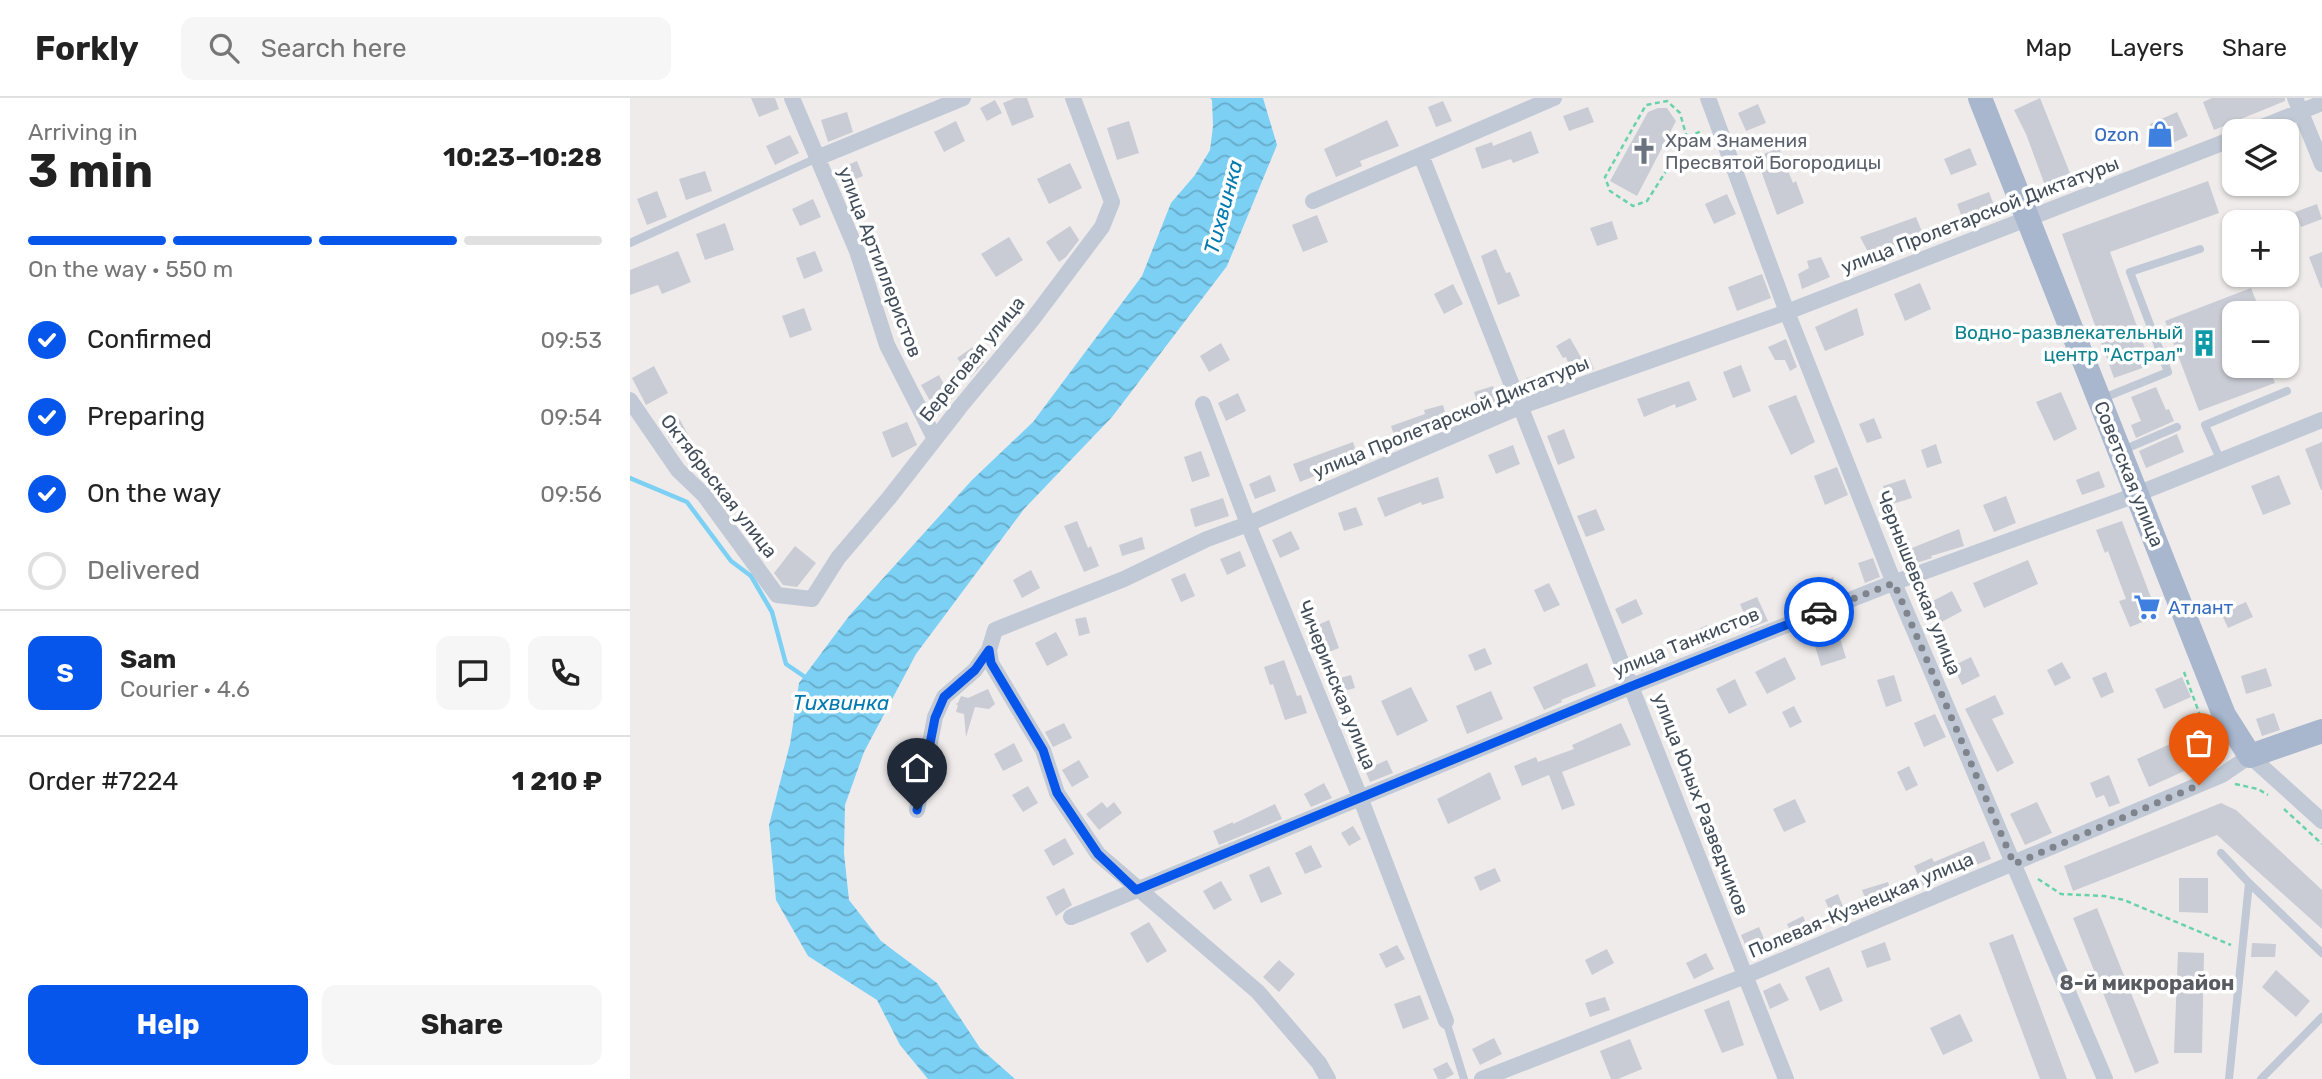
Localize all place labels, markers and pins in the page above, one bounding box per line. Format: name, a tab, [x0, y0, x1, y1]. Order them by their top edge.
shop icon: Ozon	[2145, 119, 2175, 149]
place label: Ozon	[2094, 123, 2139, 146]
place label: Храм Знамения Пресвятой Богородицы	[1665, 129, 1881, 174]
church icon: Храм Знамения Пресвятой Богородицы	[1629, 136, 1659, 166]
place label: Водно-развлекательный центр "Астрал"	[1954, 321, 2183, 366]
building icon: Водно-развлекательный центр "Астрал"	[2189, 328, 2219, 358]
supermarket icon: Атлант	[2132, 592, 2162, 622]
place label: Атлант	[2168, 596, 2234, 619]
pin	[2169, 713, 2229, 785]
pin	[887, 738, 947, 810]

